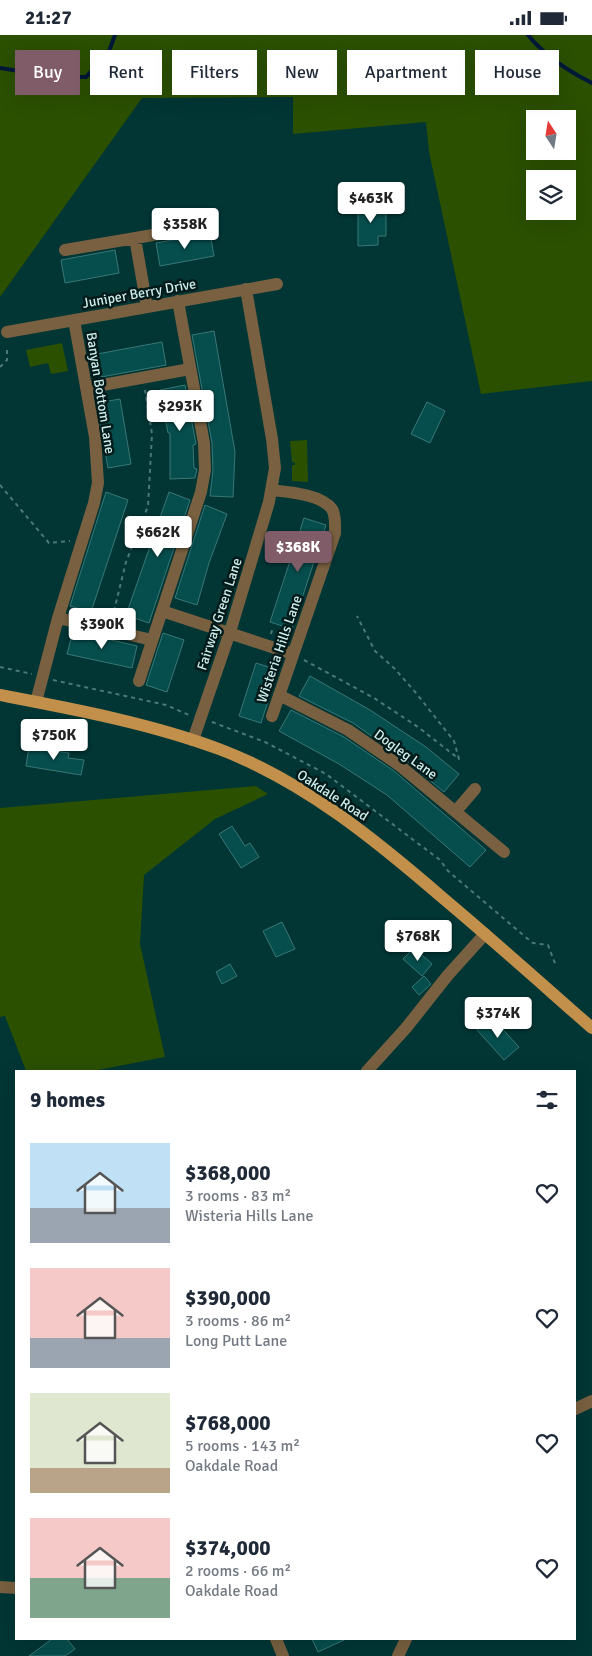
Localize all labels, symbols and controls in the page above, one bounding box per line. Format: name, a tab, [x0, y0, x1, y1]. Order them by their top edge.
text: 21:27	[25, 6, 72, 30]
chip: Buy	[15, 50, 80, 95]
chip: Rent	[90, 50, 162, 95]
chip: Filters	[172, 50, 257, 95]
chip: New	[267, 50, 337, 95]
chip: Apartment	[347, 50, 465, 95]
chip: House	[475, 50, 559, 95]
north arrow	[526, 110, 576, 160]
map controls	[526, 110, 576, 220]
button: layers	[526, 170, 576, 220]
pin: $463K	[336, 181, 406, 224]
text: $463K	[349, 188, 393, 208]
pin: $358K	[150, 207, 220, 250]
text: $358K	[163, 214, 207, 234]
street label: Juniper Berry Drive	[81, 275, 197, 312]
street label: Banyan Bottom Lane	[82, 331, 119, 455]
pin: $293K	[145, 389, 215, 432]
text: $293K	[158, 396, 202, 416]
pin: $662K	[123, 515, 193, 558]
text: $662K	[136, 522, 180, 542]
pin: $368K	[263, 531, 333, 573]
text: $368K	[276, 537, 320, 557]
street label: Fairway Green Lane	[193, 556, 246, 673]
street label: Wisteria Hills Lane	[253, 593, 306, 705]
pin: $390K	[67, 607, 137, 650]
text: $390K	[80, 614, 124, 634]
pin: $750K	[19, 719, 89, 761]
text: $750K	[32, 725, 76, 745]
street label: Dogleg Lane	[371, 726, 441, 783]
street label: Oakdale Road	[294, 766, 372, 825]
pin: $768K	[383, 919, 453, 962]
text: $768K	[396, 926, 440, 946]
pin: $374K	[463, 997, 533, 1039]
text: $374K	[476, 1003, 520, 1023]
icon: filters	[533, 1086, 561, 1114]
text: 9 homes	[30, 1087, 105, 1113]
text: $368,000	[185, 1160, 271, 1186]
icon: home	[70, 1163, 130, 1223]
icon: heart	[533, 1179, 561, 1207]
text: 3 rooms · 83 m²	[185, 1186, 291, 1206]
text: Wisteria Hills Lane	[185, 1206, 313, 1226]
text: $390,000	[185, 1285, 271, 1311]
icon: home	[70, 1288, 130, 1348]
icon: heart	[533, 1304, 561, 1332]
text: 3 rooms · 86 m²	[185, 1311, 291, 1331]
text: Long Putt Lane	[185, 1331, 287, 1351]
text: $768,000	[185, 1410, 271, 1436]
icon: home	[70, 1413, 130, 1473]
icon: heart	[533, 1429, 561, 1457]
text: 5 rooms · 143 m²	[185, 1436, 300, 1456]
text: Oakdale Road	[185, 1456, 278, 1476]
text: $374,000	[185, 1535, 271, 1561]
icon: home	[70, 1538, 130, 1598]
icon: heart	[533, 1554, 561, 1582]
text: 2 rooms · 66 m²	[185, 1561, 291, 1581]
text: Oakdale Road	[185, 1581, 278, 1601]

